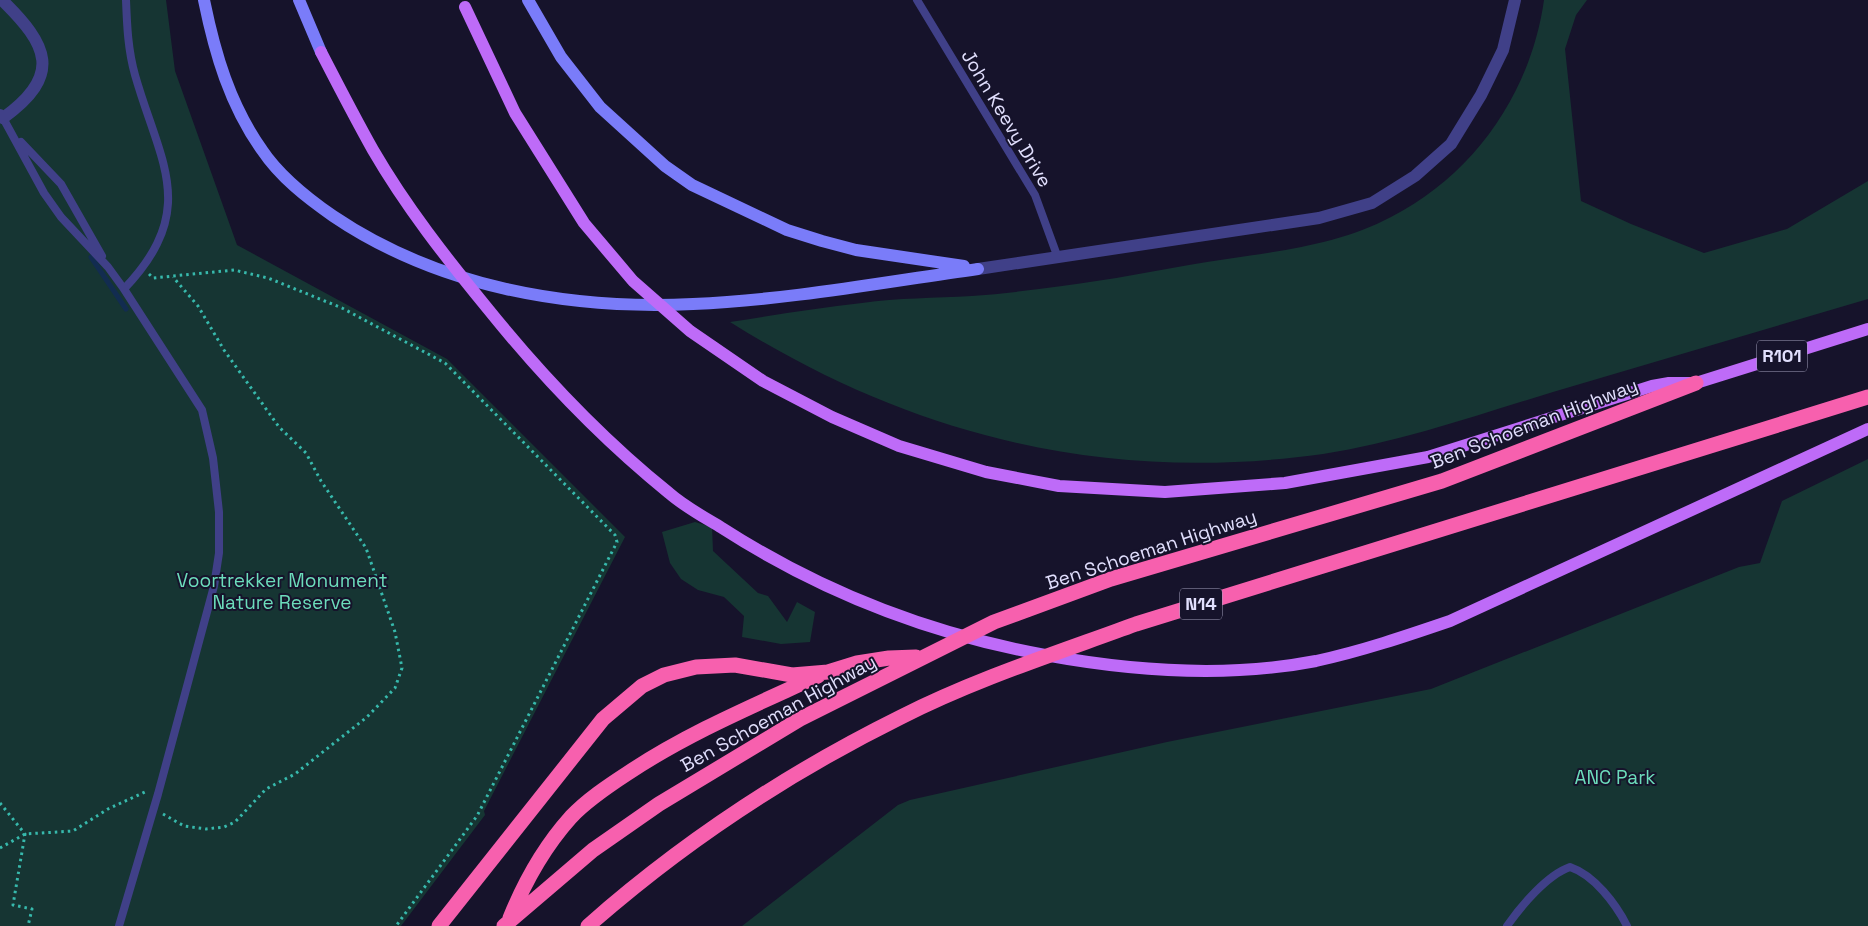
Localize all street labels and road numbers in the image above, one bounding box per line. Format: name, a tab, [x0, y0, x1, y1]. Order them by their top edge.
street label: John Keevy Drive	[956, 45, 1058, 192]
road number: R101	[1757, 341, 1807, 372]
street label: Ben Schoeman Highway	[1427, 372, 1641, 475]
street label: Ben Schoeman Highway	[1043, 504, 1260, 595]
road number: N14	[1180, 588, 1222, 620]
street label: Ben Schoeman Highway	[676, 649, 881, 778]

